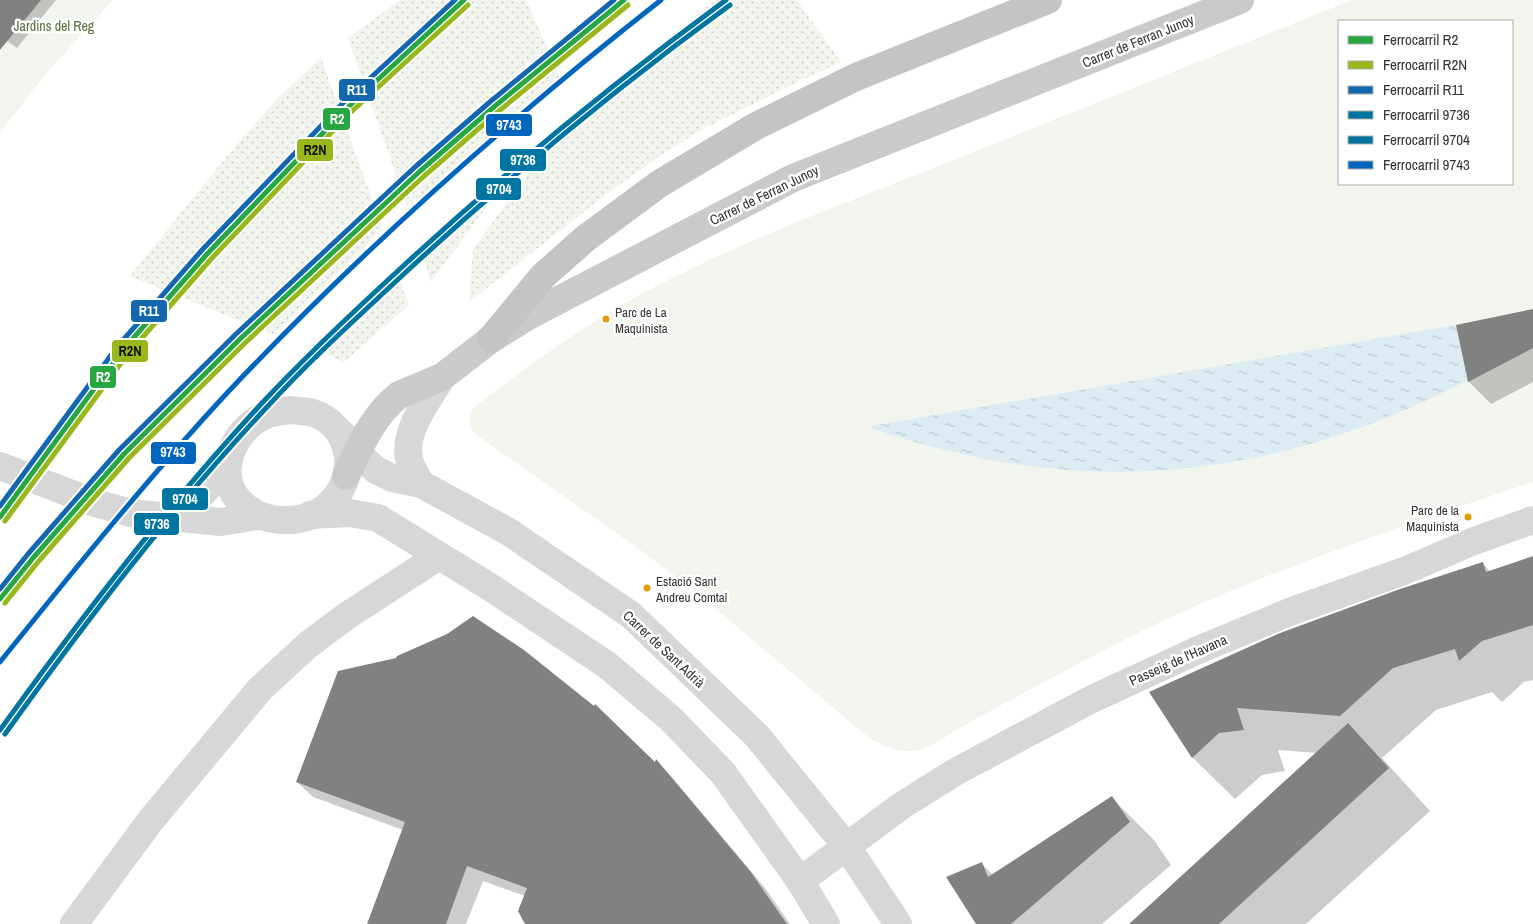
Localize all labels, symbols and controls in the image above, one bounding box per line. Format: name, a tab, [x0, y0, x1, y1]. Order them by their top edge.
street label: Carrer de Ferran Junoy	[1080, 10, 1197, 72]
park label: Jardins del Reg	[14, 17, 95, 35]
legend	[1338, 20, 1513, 185]
text: Ferrocarril R2	[1383, 29, 1458, 50]
text: Ferrocarril R2N	[1383, 54, 1467, 75]
line badge: R11	[338, 78, 376, 102]
text: Ferrocarril R11	[1383, 79, 1464, 100]
text: R11	[347, 81, 368, 99]
text: Ferrocarril 9736	[1383, 104, 1470, 125]
line badge: R2	[322, 107, 351, 131]
text: R2	[330, 110, 344, 128]
line badge: 9743	[485, 113, 533, 137]
text: 9743	[496, 116, 522, 134]
text: Ferrocarril 9704	[1383, 129, 1470, 150]
line badge: R2N	[296, 138, 334, 162]
text: R2N	[304, 141, 326, 159]
line badge: 9736	[499, 148, 547, 172]
text: 9736	[510, 151, 536, 169]
text: Ferrocarril 9743	[1383, 154, 1470, 175]
street label: Carrer de Ferran Junoy	[707, 161, 822, 229]
line badge: 9704	[475, 177, 522, 201]
text: 9704	[486, 180, 512, 198]
line badge: R11	[130, 299, 168, 323]
text: R11	[139, 302, 160, 320]
place label: Parc de La Maquinista	[615, 304, 668, 337]
marker: Parc de La Maquinista	[601, 314, 611, 324]
line badge: R2N	[111, 339, 149, 363]
text: R2N	[119, 342, 141, 360]
line badge: R2	[89, 365, 117, 389]
text: R2	[96, 368, 110, 386]
line badge: 9743	[150, 441, 197, 465]
text: 9743	[160, 443, 186, 461]
line badge: 9704	[161, 487, 209, 511]
text: 9704	[172, 490, 198, 508]
place label: Parc de la Maquinista	[1406, 502, 1459, 535]
line badge: 9736	[133, 512, 180, 536]
marker: Parc de la Maquinista	[1463, 512, 1473, 522]
text: 9736	[144, 515, 170, 533]
place label: Estació Sant Andreu Comtal	[655, 573, 727, 606]
marker: Estació Sant Andreu Comtal	[642, 583, 652, 593]
street label: Carrer de Sant Adrià	[619, 607, 709, 692]
street label: Passeig de l'Havana	[1126, 630, 1230, 690]

